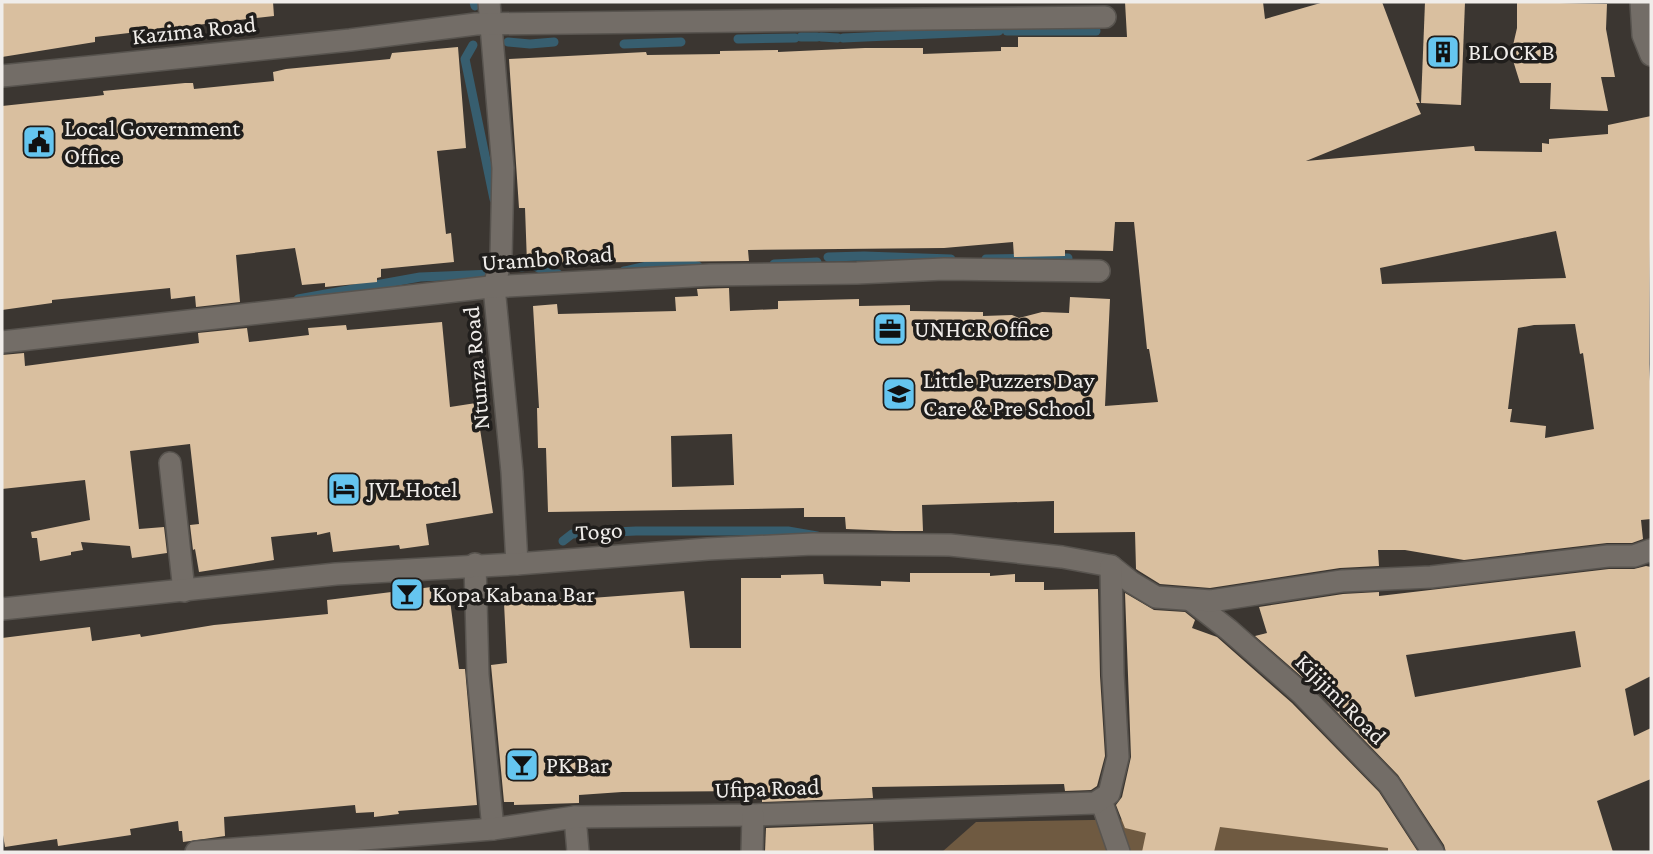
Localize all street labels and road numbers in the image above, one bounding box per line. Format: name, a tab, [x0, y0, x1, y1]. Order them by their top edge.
street label: Kazima Road	[131, 10, 258, 49]
street label: Urambo Road	[480, 239, 614, 276]
street label: Ntunza Road	[457, 305, 494, 431]
street label: Togo	[574, 515, 624, 546]
street label: Kijijini Road	[1291, 648, 1392, 750]
street label: Ufipa Road	[714, 772, 820, 803]

